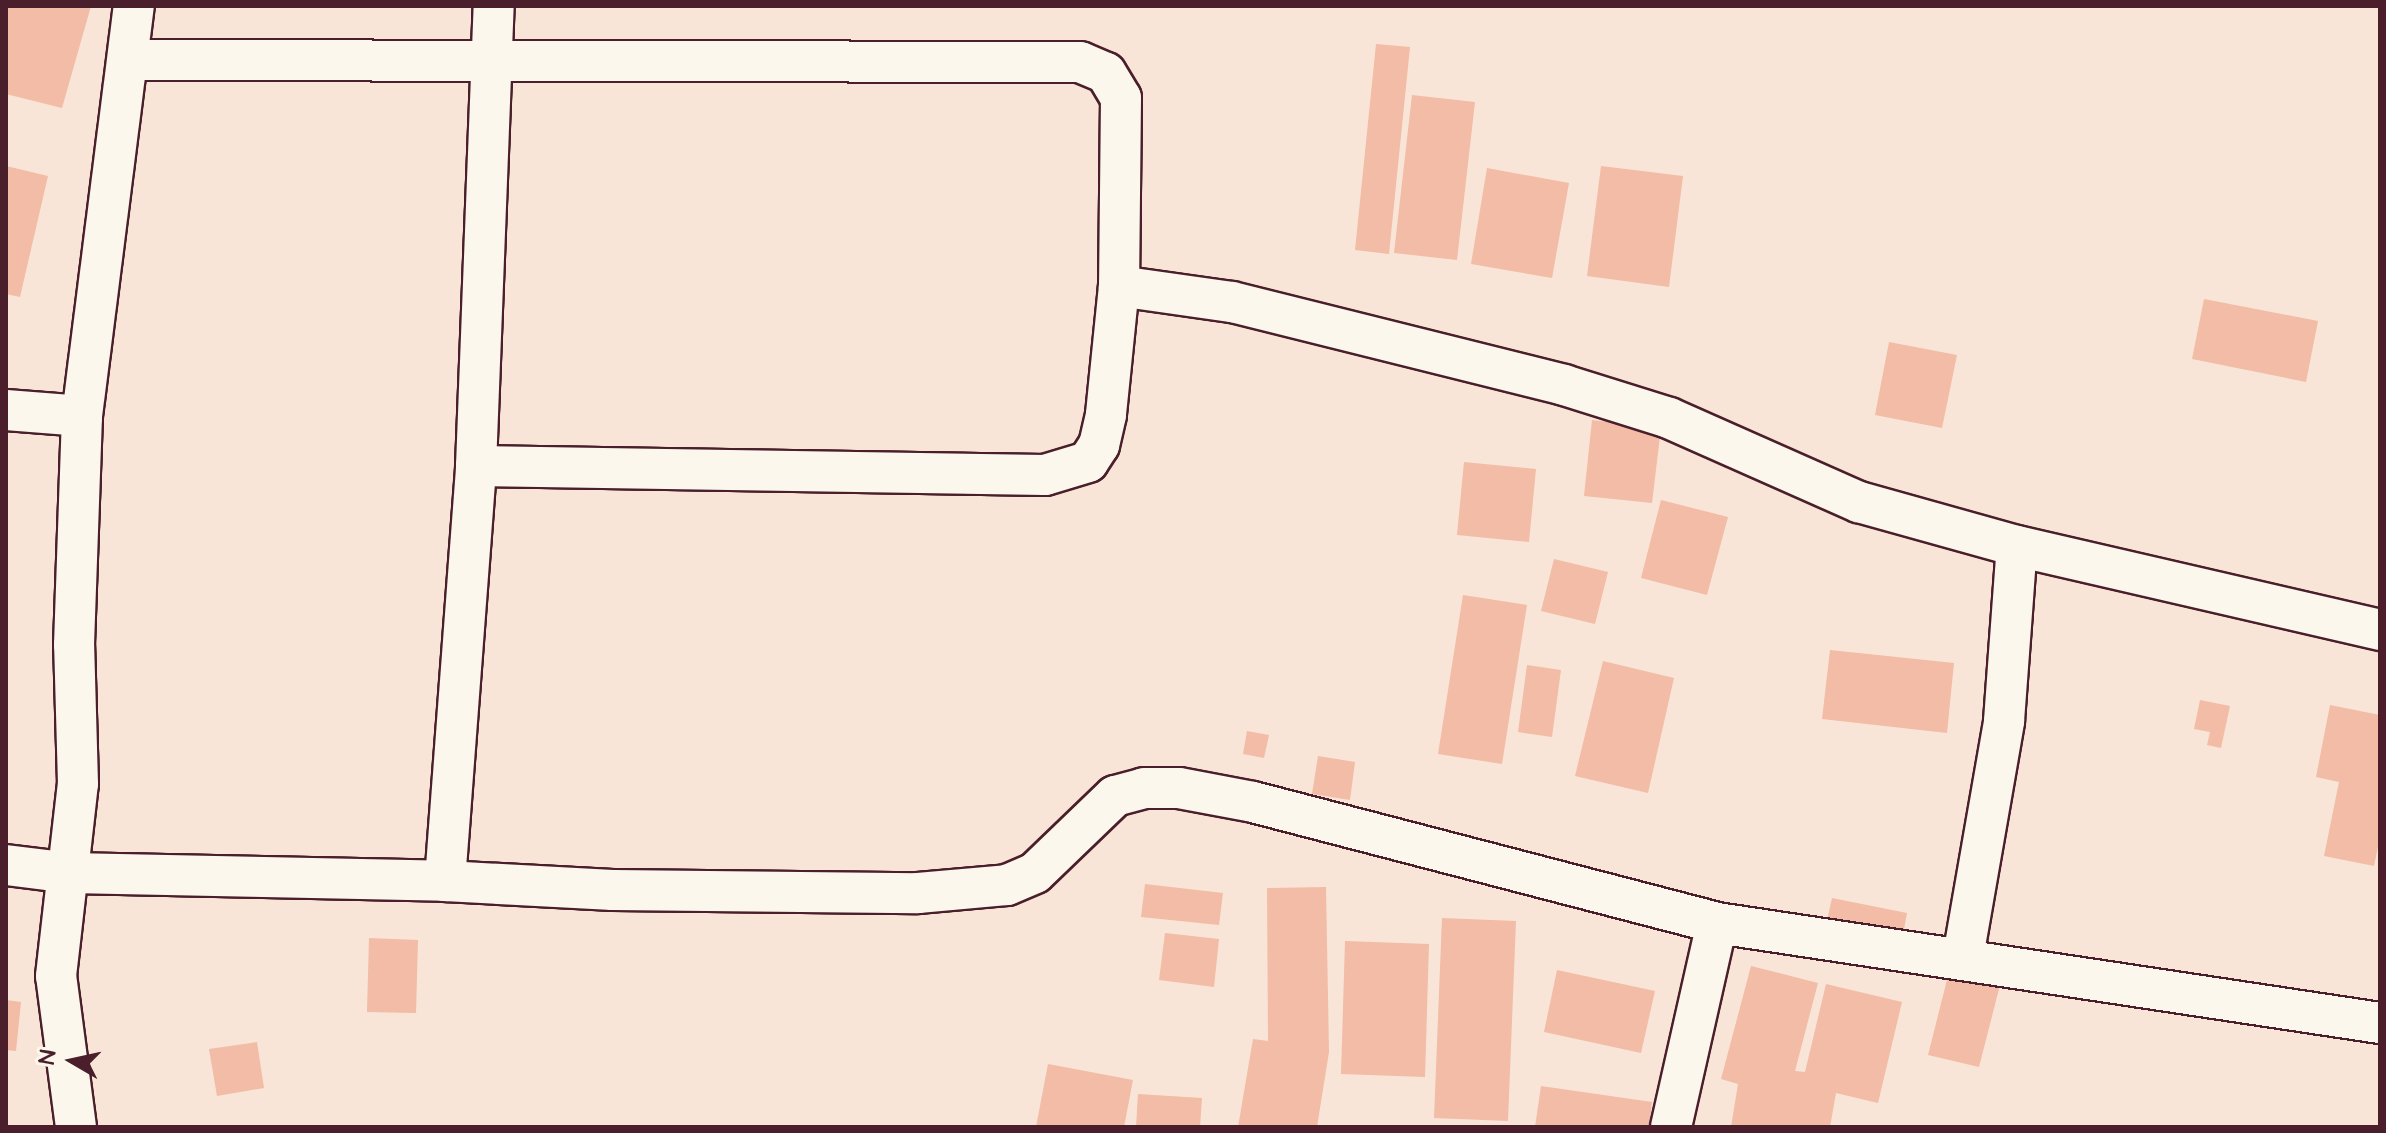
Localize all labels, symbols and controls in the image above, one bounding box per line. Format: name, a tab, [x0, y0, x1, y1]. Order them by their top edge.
north arrow	[32, 1021, 112, 1101]
text: N	[31, 1048, 64, 1066]

